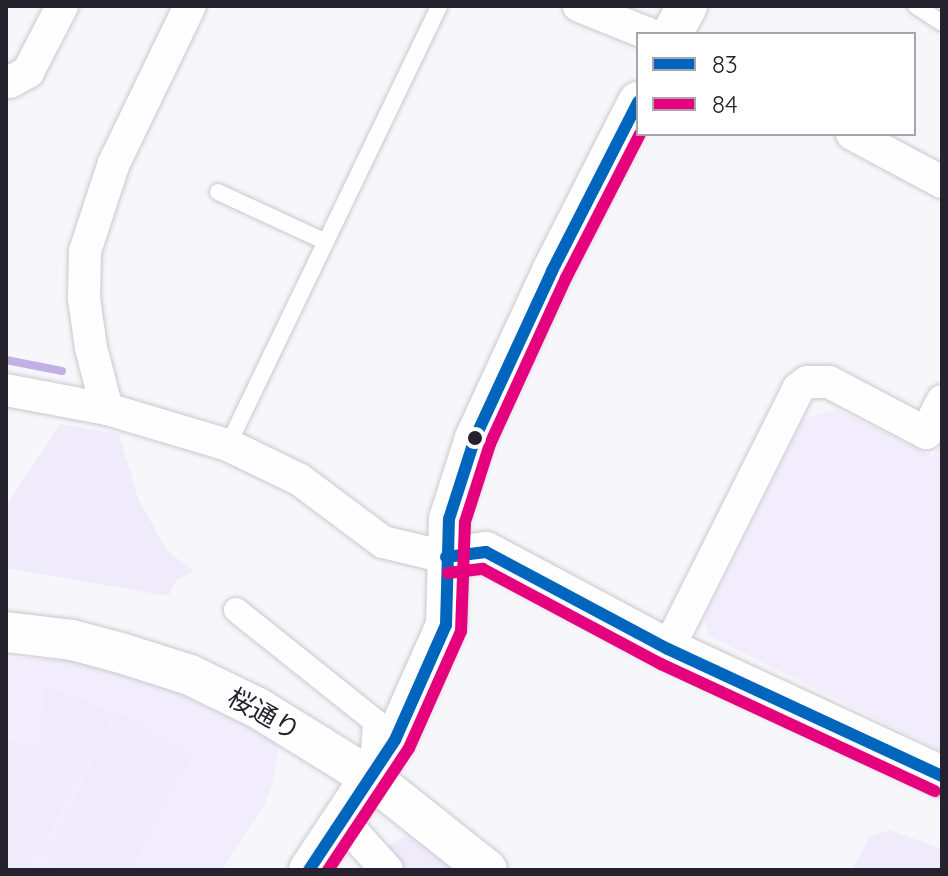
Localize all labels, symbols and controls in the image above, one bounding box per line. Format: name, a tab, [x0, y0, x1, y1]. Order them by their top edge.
legend	[636, 32, 916, 136]
text: 83	[712, 49, 738, 79]
text: 84	[712, 89, 738, 119]
unlabelled marker	[467, 430, 483, 446]
street label: 桜通り	[222, 681, 306, 747]

